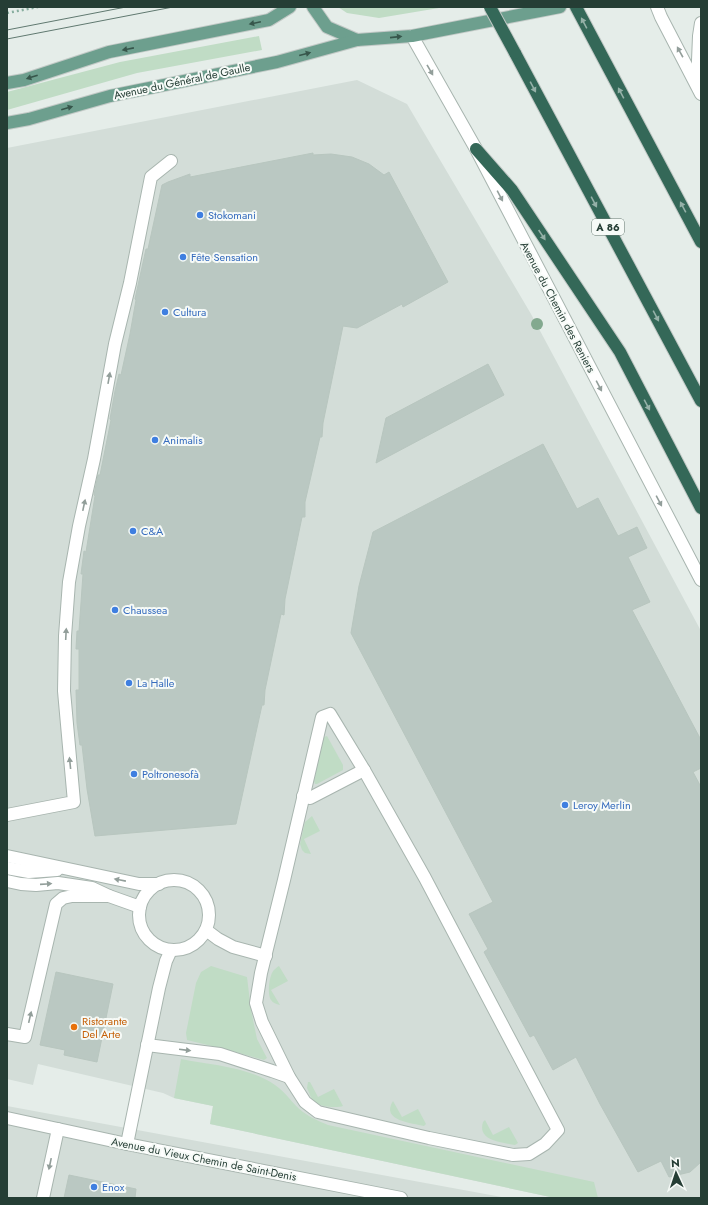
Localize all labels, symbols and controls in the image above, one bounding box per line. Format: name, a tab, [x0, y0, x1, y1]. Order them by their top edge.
one-way arrow	[581, 17, 587, 28]
one-way arrow	[249, 21, 261, 27]
one-way arrow	[390, 34, 402, 41]
one-way arrow	[122, 46, 134, 52]
one-way arrow	[676, 46, 683, 58]
one-way arrow	[299, 51, 311, 57]
street label: Avenue du Général de Gaulle	[112, 59, 252, 103]
one-way arrow	[427, 64, 434, 76]
one-way arrow	[26, 75, 38, 81]
one-way arrow	[530, 81, 536, 93]
one-way arrow	[618, 87, 625, 99]
one-way arrow	[61, 105, 73, 111]
one-way arrow	[497, 190, 503, 202]
one-way arrow	[591, 196, 598, 208]
one-way arrow	[679, 202, 686, 213]
place label: Stokomani	[208, 207, 256, 223]
marker: Stokomani	[195, 210, 205, 220]
road number: A 86	[592, 219, 624, 235]
one-way arrow	[538, 230, 546, 241]
street label: Avenue du Chemin des Reniers	[517, 239, 600, 376]
place label: Fête Sensation	[191, 249, 258, 265]
marker: Fête Sensation	[178, 252, 188, 262]
place label: Cultura	[173, 304, 206, 320]
marker: Cultura	[160, 307, 170, 317]
one-way arrow	[653, 310, 659, 322]
one-way arrow	[106, 372, 112, 384]
one-way arrow	[596, 380, 602, 391]
one-way arrow	[644, 399, 651, 411]
place label: Animalis	[163, 432, 203, 448]
marker: Animalis	[150, 435, 160, 445]
one-way arrow	[656, 495, 663, 507]
one-way arrow	[81, 499, 87, 511]
place label: C&A	[141, 523, 164, 539]
marker: C&A	[128, 526, 138, 536]
place label: Chaussea	[123, 602, 167, 618]
marker: Chaussea	[110, 605, 120, 615]
one-way arrow	[62, 628, 69, 640]
place label: La Halle	[137, 675, 175, 691]
marker: La Halle	[124, 678, 134, 688]
one-way arrow	[67, 757, 73, 769]
place label: Poltronesofà	[142, 766, 199, 782]
marker: Poltronesofà	[129, 769, 139, 779]
place label: Leroy Merlin	[573, 797, 631, 813]
marker: Leroy Merlin	[560, 800, 570, 810]
one-way arrow	[114, 876, 126, 882]
one-way arrow	[40, 881, 52, 888]
one-way arrow	[27, 1011, 33, 1023]
place label: Ristorante Del Arte	[82, 1013, 128, 1042]
marker: Ristorante Del Arte	[69, 1022, 79, 1032]
one-way arrow	[179, 1047, 191, 1053]
street label: Avenue du Vieux Chemin de Saint-Denis	[110, 1133, 298, 1185]
north arrow	[656, 1153, 696, 1193]
text: N	[671, 1155, 680, 1171]
one-way arrow	[47, 1157, 53, 1170]
place label: Enox	[102, 1179, 125, 1195]
marker: Enox	[89, 1182, 99, 1192]

